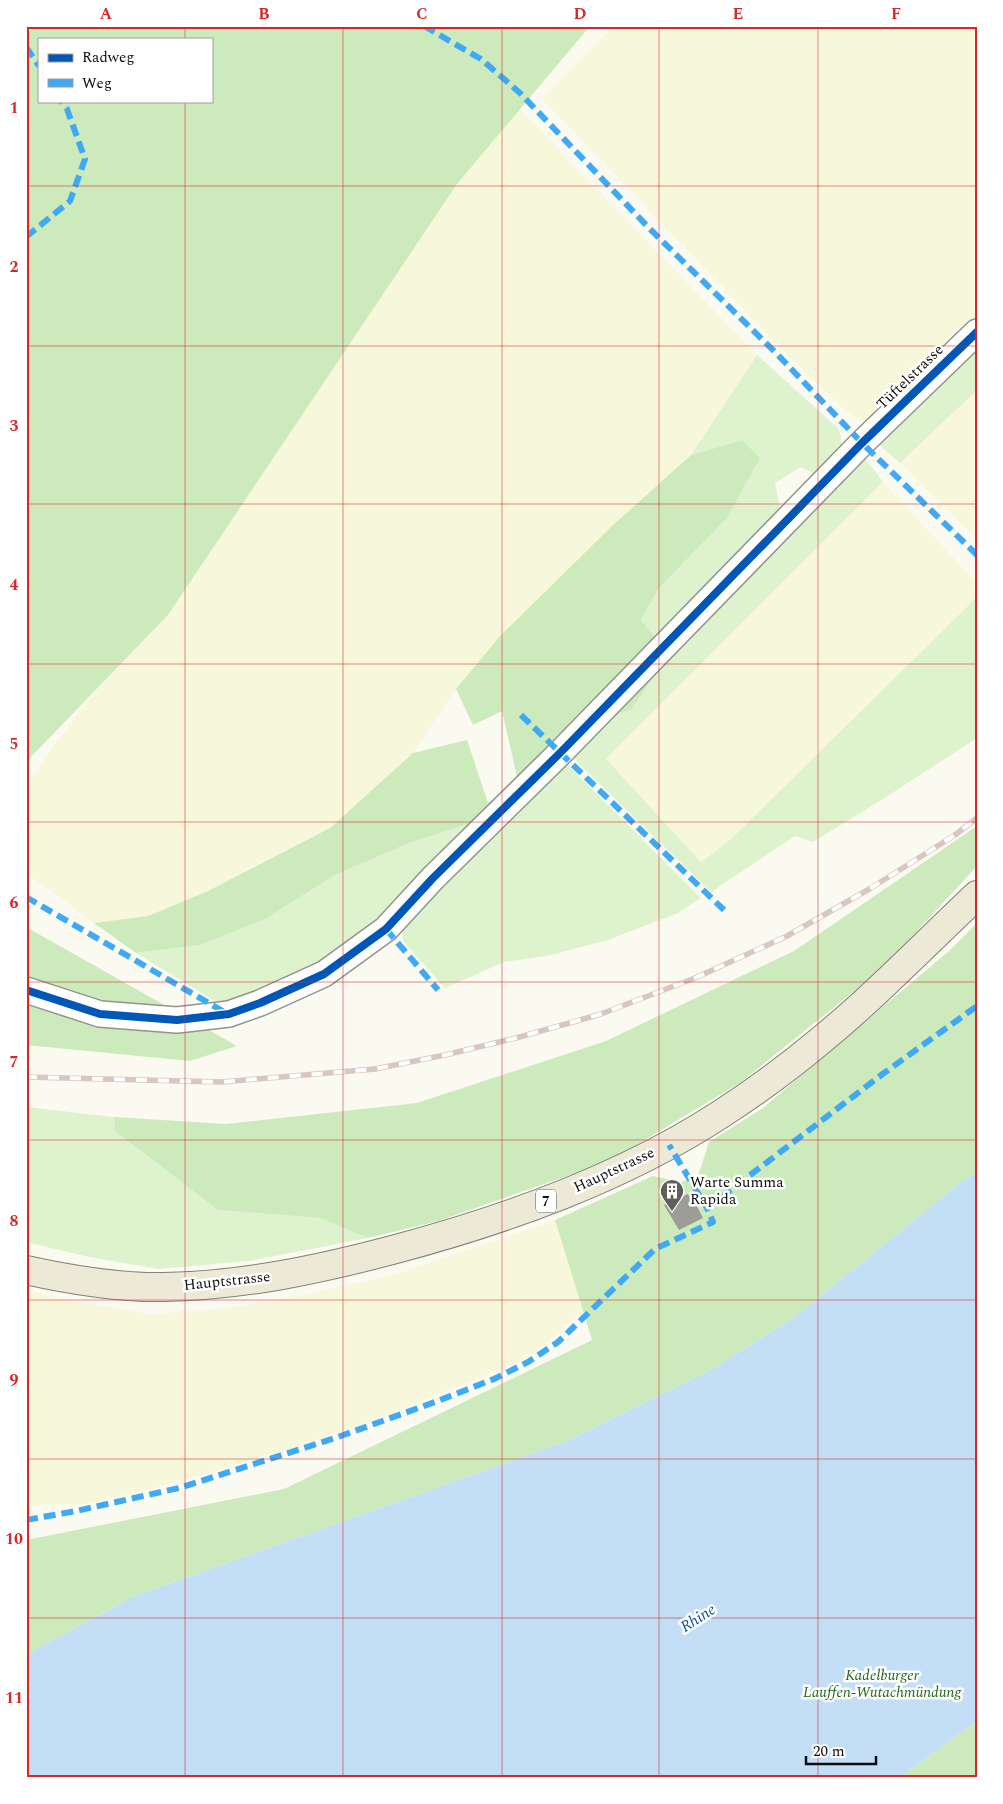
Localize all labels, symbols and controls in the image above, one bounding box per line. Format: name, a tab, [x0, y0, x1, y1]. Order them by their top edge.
text: A	[100, 2, 113, 26]
text: B	[258, 2, 270, 26]
text: C	[416, 2, 428, 26]
text: D	[574, 2, 587, 26]
text: E	[733, 2, 743, 26]
text: F	[891, 2, 901, 26]
legend	[38, 38, 212, 102]
text: Radweg	[82, 46, 135, 69]
text: Weg	[82, 72, 112, 95]
text: 1	[10, 96, 18, 120]
text: 2	[10, 255, 19, 279]
street label: Tüftelstrasse	[871, 339, 949, 415]
text: 3	[10, 414, 19, 438]
text: 4	[10, 573, 19, 597]
text: 5	[10, 732, 18, 756]
text: 6	[10, 891, 19, 915]
text: 7	[10, 1050, 19, 1074]
street label: Hauptstrasse	[570, 1141, 658, 1199]
place label: Warte Summa Rapida	[690, 1171, 784, 1211]
building icon: Warte Summa Rapida	[659, 1178, 685, 1212]
road number: 7	[536, 1190, 556, 1212]
text: 8	[10, 1209, 19, 1233]
street label: Hauptstrasse	[183, 1265, 271, 1297]
text: 9	[10, 1368, 19, 1392]
text: 10	[5, 1527, 23, 1551]
water label: Rhine	[675, 1598, 721, 1638]
park label: Kadelburger Lauffen-Wutachmündung	[803, 1664, 962, 1704]
text: 11	[5, 1686, 23, 1710]
scale bar	[806, 1734, 876, 1766]
text: 20 m	[813, 1740, 845, 1763]

